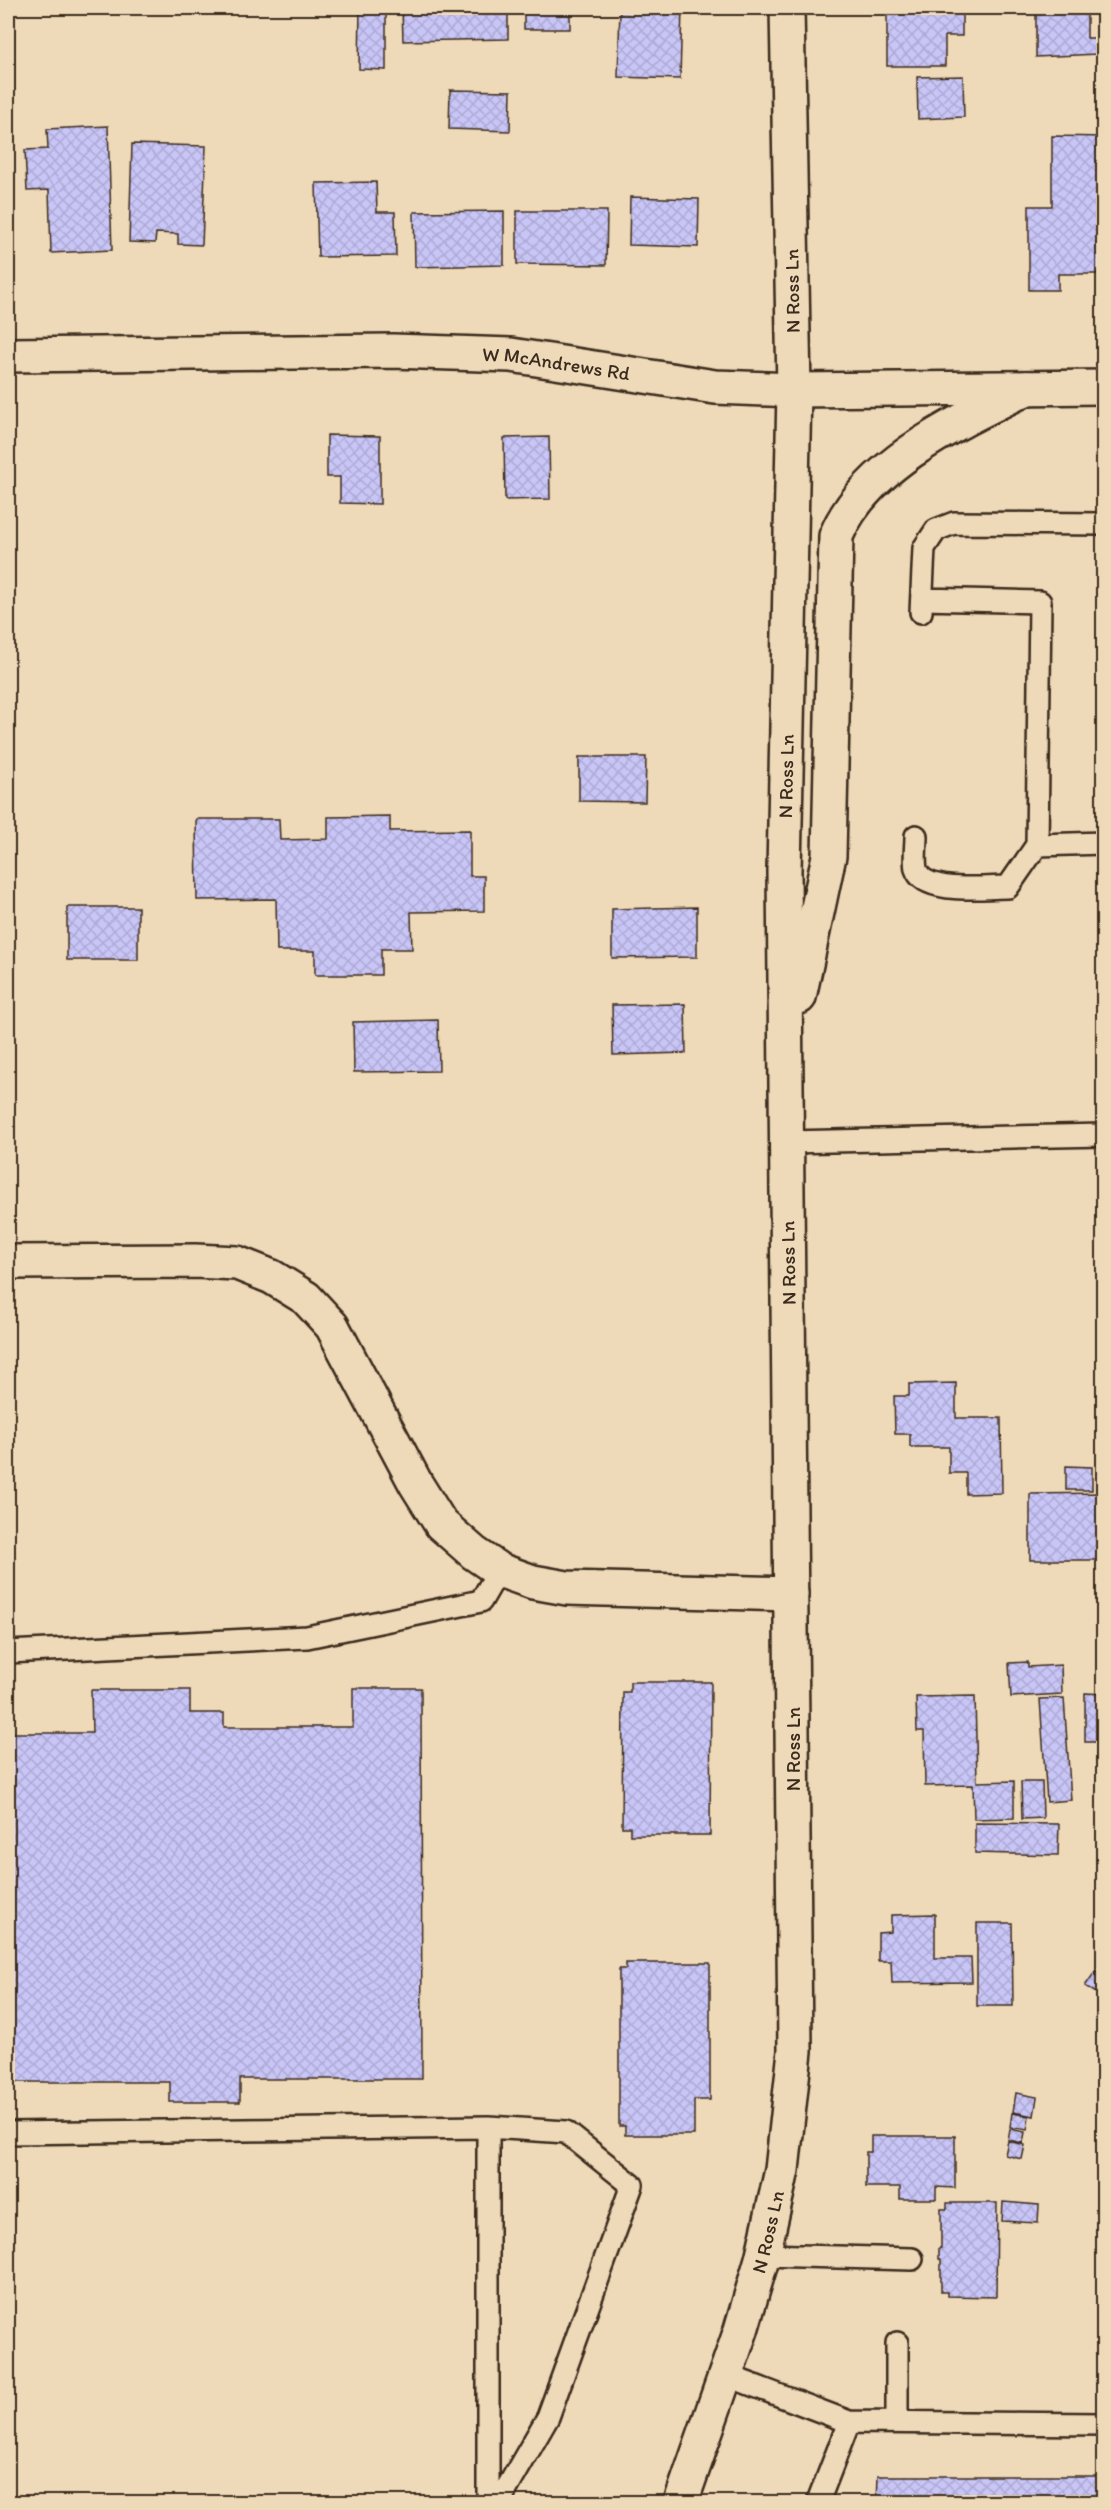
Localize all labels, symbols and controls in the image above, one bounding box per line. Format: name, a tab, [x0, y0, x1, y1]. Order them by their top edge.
street label: N Ross Ln	[779, 249, 805, 333]
street label: W McAndrews Rd	[482, 342, 632, 386]
street label: N Ross Ln	[773, 734, 799, 819]
street label: N Ross Ln	[775, 1221, 801, 1305]
street label: N Ross Ln	[781, 1707, 805, 1791]
street label: N Ross Ln	[746, 2188, 789, 2276]

